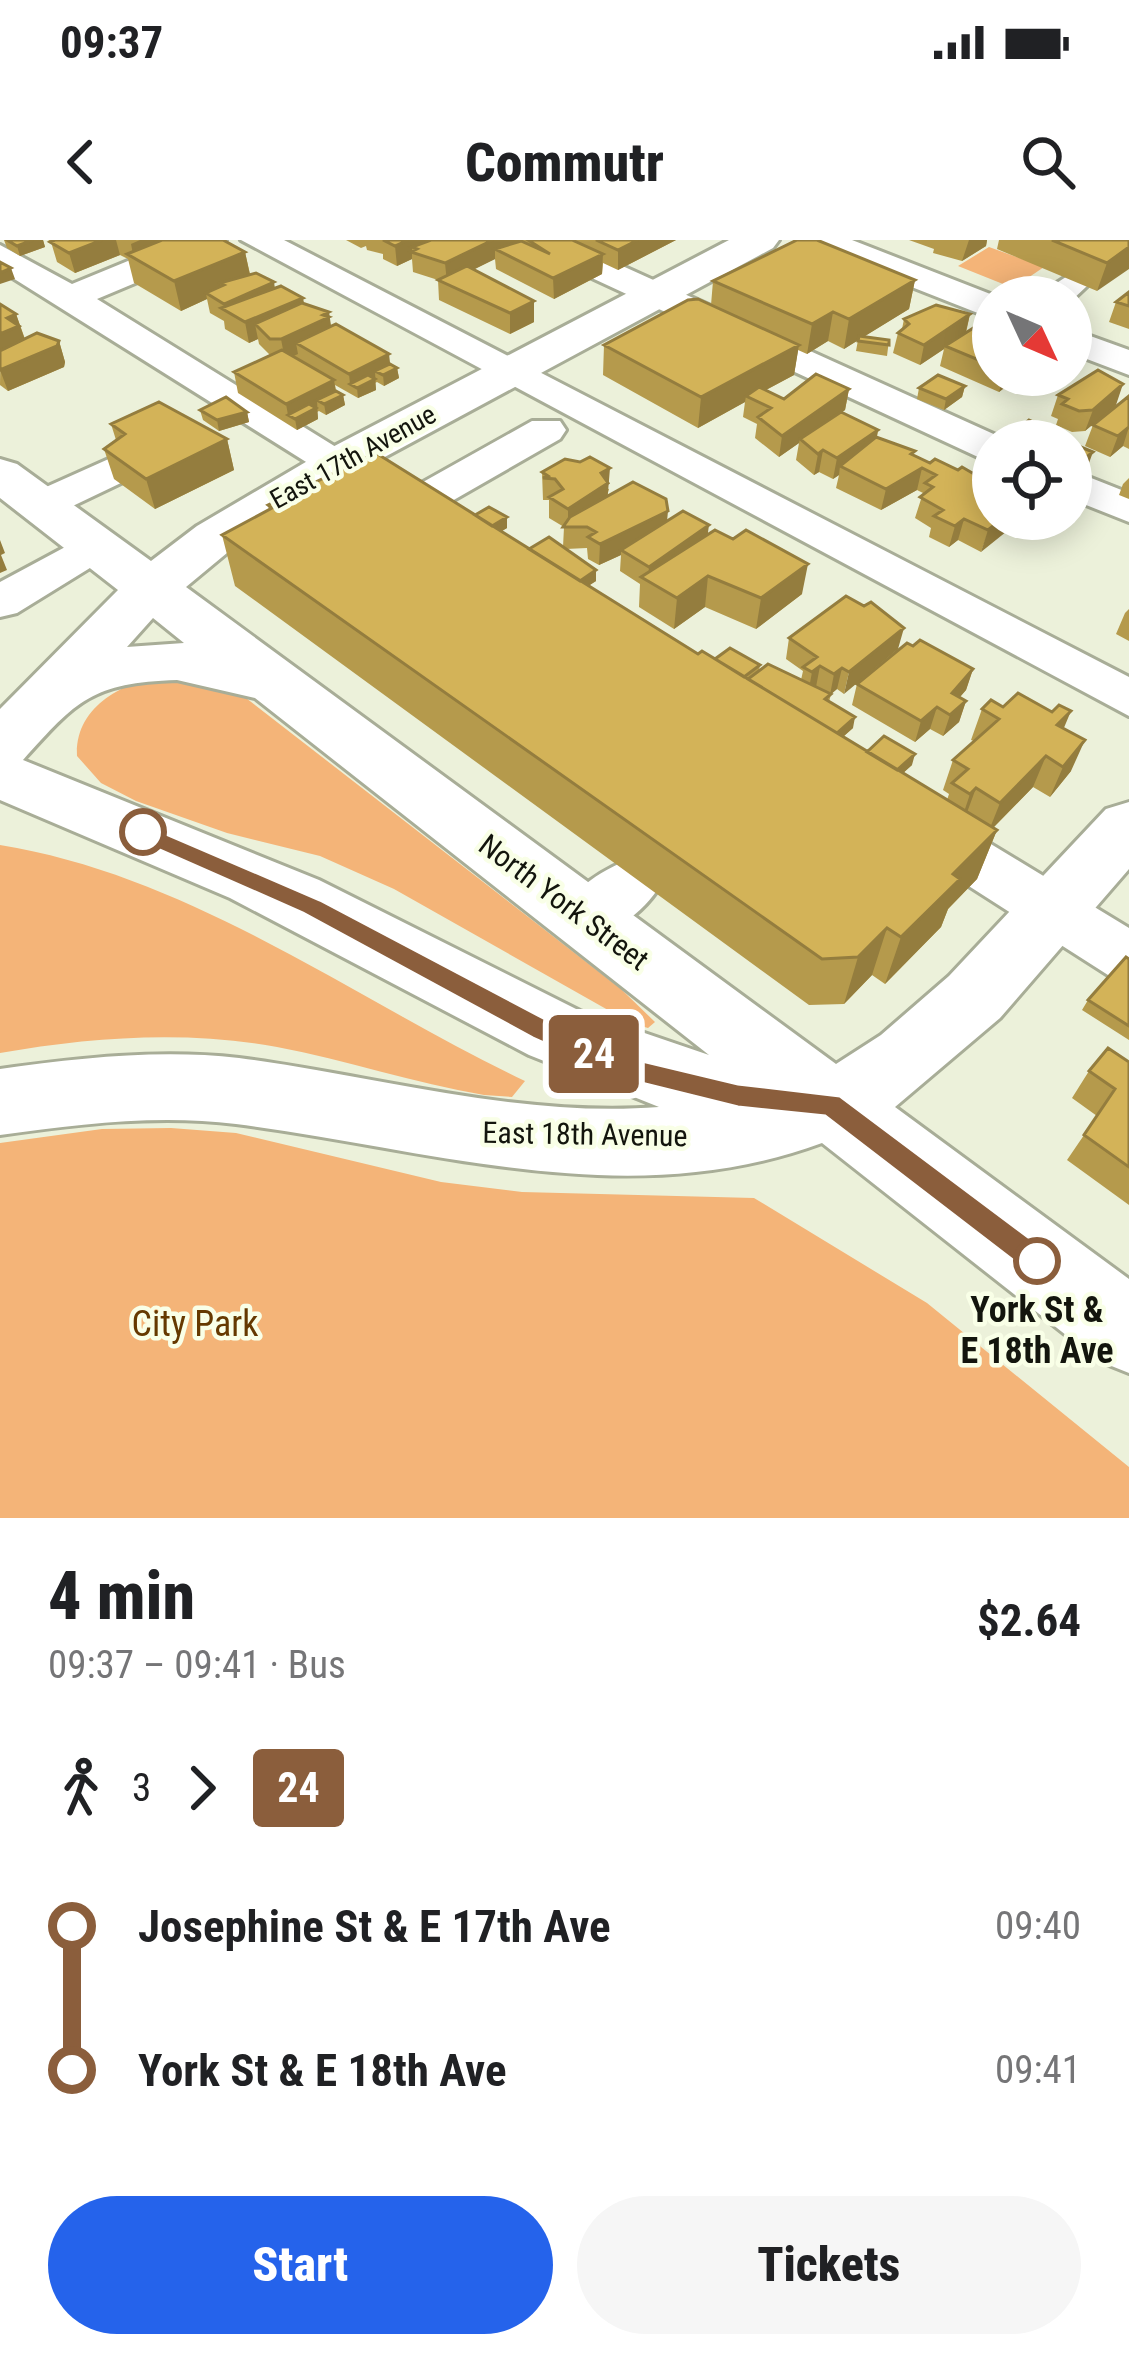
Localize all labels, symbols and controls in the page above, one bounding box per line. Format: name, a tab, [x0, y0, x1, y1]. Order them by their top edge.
text: 09:37	[60, 16, 163, 69]
icon: back	[48, 129, 114, 195]
icon: search	[1015, 129, 1081, 195]
text: Commutr	[465, 131, 664, 194]
north arrow	[972, 276, 1092, 396]
map controls	[972, 276, 1092, 540]
street label: East 17th Avenue	[265, 398, 441, 516]
button: locate	[972, 420, 1092, 540]
unlabelled marker	[121, 810, 165, 854]
street label: North York Street	[472, 827, 656, 977]
line badge: 24	[540, 1015, 648, 1093]
text: 24	[573, 1029, 615, 1078]
street label: East 18th Avenue	[482, 1115, 688, 1153]
marker: York St & E 18th Ave	[1015, 1239, 1059, 1283]
place label: York St & E 18th Ave	[960, 1289, 1114, 1372]
park label: City Park	[132, 1303, 258, 1345]
text: 4 min	[48, 1558, 195, 1635]
text: $2.64	[977, 1594, 1081, 1647]
text: 09:37 – 09:41 · Bus	[48, 1642, 346, 1688]
icon: walk	[48, 1755, 114, 1821]
icon: forward	[169, 1755, 235, 1821]
text: 24	[277, 1763, 320, 1812]
text: 3	[132, 1765, 151, 1811]
text: Josephine St & E 17th Ave	[138, 1900, 611, 1953]
text: 09:40	[995, 1903, 1081, 1949]
text: York St & E 18th Ave	[138, 2044, 506, 2097]
text: 09:41	[995, 2047, 1081, 2093]
button: Start	[48, 2196, 553, 2334]
button: Tickets	[577, 2196, 1081, 2334]

